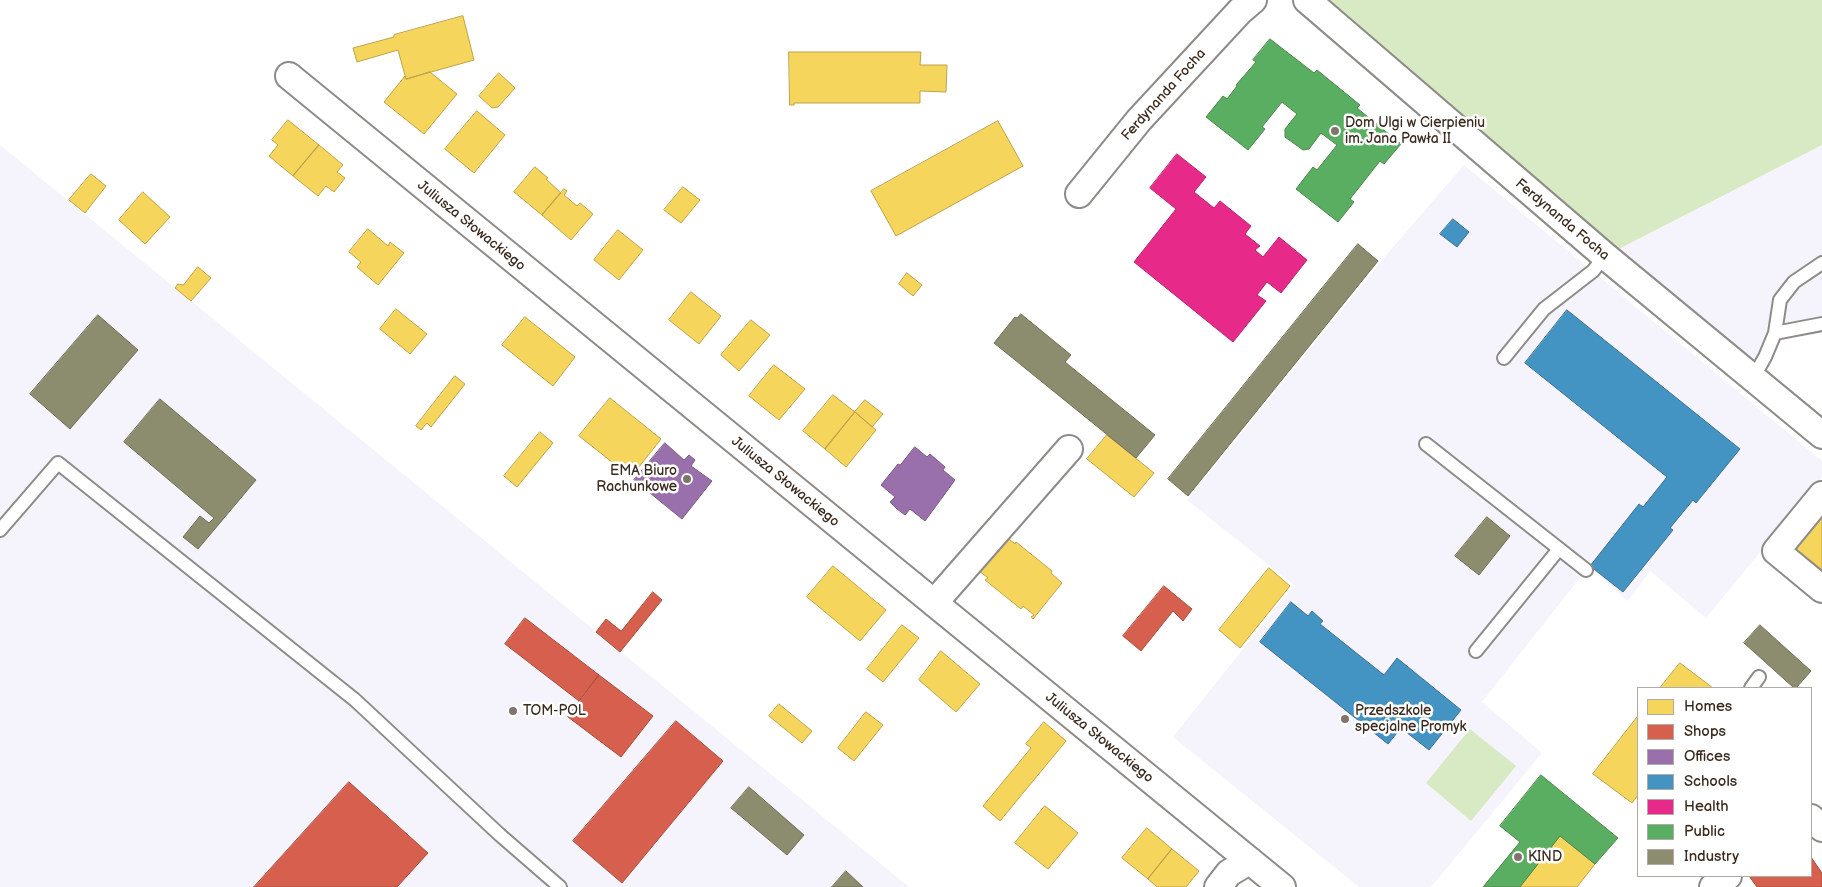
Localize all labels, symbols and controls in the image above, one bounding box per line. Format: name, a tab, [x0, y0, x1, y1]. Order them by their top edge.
street label: Ferdynanda Focha	[1118, 46, 1210, 144]
place label: Dom Ulgi w Cierpieniu im. Jana Pawła II	[1345, 115, 1485, 148]
marker: Dom Ulgi w Cierpieniu im. Jana Pawła II	[1329, 125, 1341, 137]
street label: Ferdynanda Focha	[1511, 176, 1613, 264]
street label: Juliusza Słowackiego	[414, 177, 528, 275]
street label: Juliusza Słowackiego	[728, 433, 842, 531]
place label: EMA Biuro Rachunkowe	[596, 463, 677, 496]
marker: EMA Biuro Rachunkowe	[681, 473, 693, 485]
legend	[1637, 687, 1812, 877]
street label: Juliusza Słowackiego	[1042, 689, 1156, 787]
text: Homes	[1684, 697, 1732, 716]
place label: TOM-POL	[523, 703, 586, 719]
place label: Przedszkole specjalne Promyk	[1355, 703, 1466, 736]
marker: TOM-POL	[507, 705, 519, 717]
marker: Przedszkole specjalne Promyk	[1339, 713, 1351, 725]
text: Shops	[1684, 722, 1726, 741]
text: Offices	[1684, 747, 1730, 766]
text: Schools	[1684, 772, 1737, 791]
text: Health	[1684, 797, 1729, 816]
text: Public	[1684, 822, 1725, 841]
text: Industry	[1684, 847, 1739, 866]
place label: KIND	[1528, 849, 1562, 865]
marker: KIND	[1512, 851, 1524, 863]

